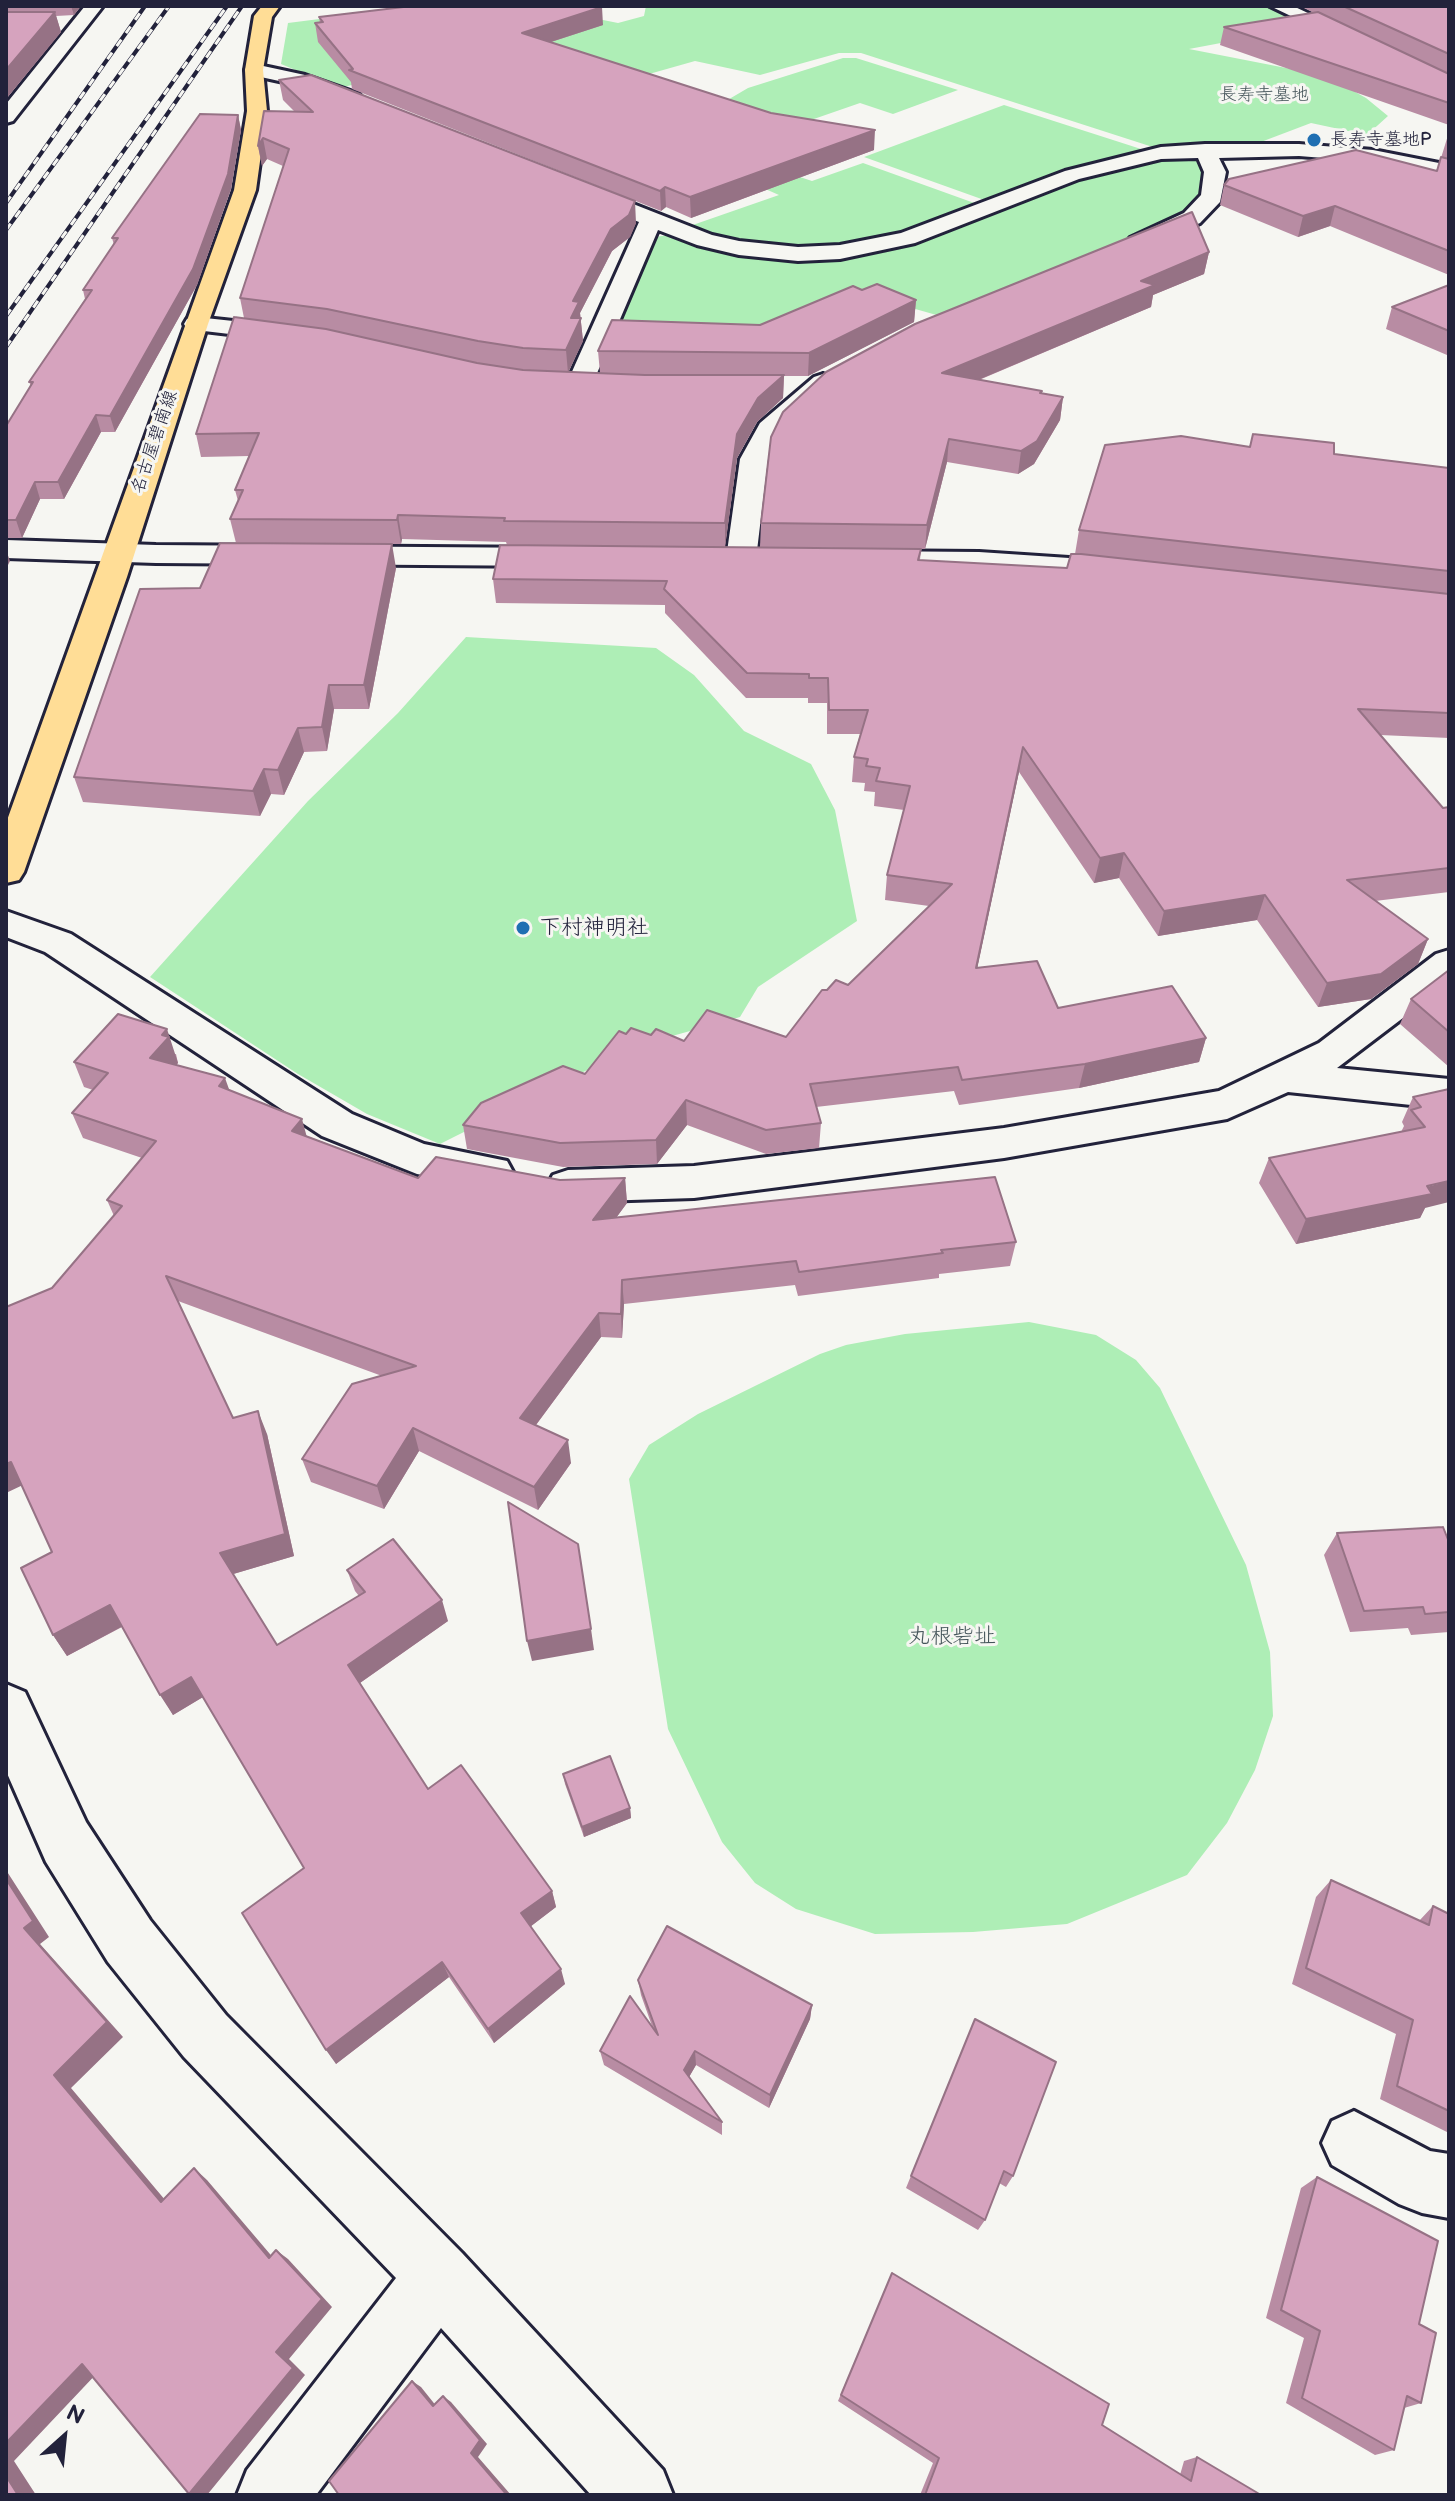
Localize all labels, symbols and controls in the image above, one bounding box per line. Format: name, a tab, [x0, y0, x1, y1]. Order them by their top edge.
park label: 長寿寺墓地	[1219, 84, 1309, 106]
place label: 長寿寺墓地P	[1330, 129, 1431, 151]
marker: 長寿寺墓地P	[1305, 131, 1323, 149]
street label: 名古屋碧南線	[127, 387, 183, 497]
place label: 下村神明社	[539, 915, 649, 941]
marker: 下村神明社	[514, 919, 532, 937]
park label: 丸根砦址	[908, 1624, 996, 1650]
north arrow	[24, 2397, 104, 2477]
text: N	[62, 2399, 89, 2431]

